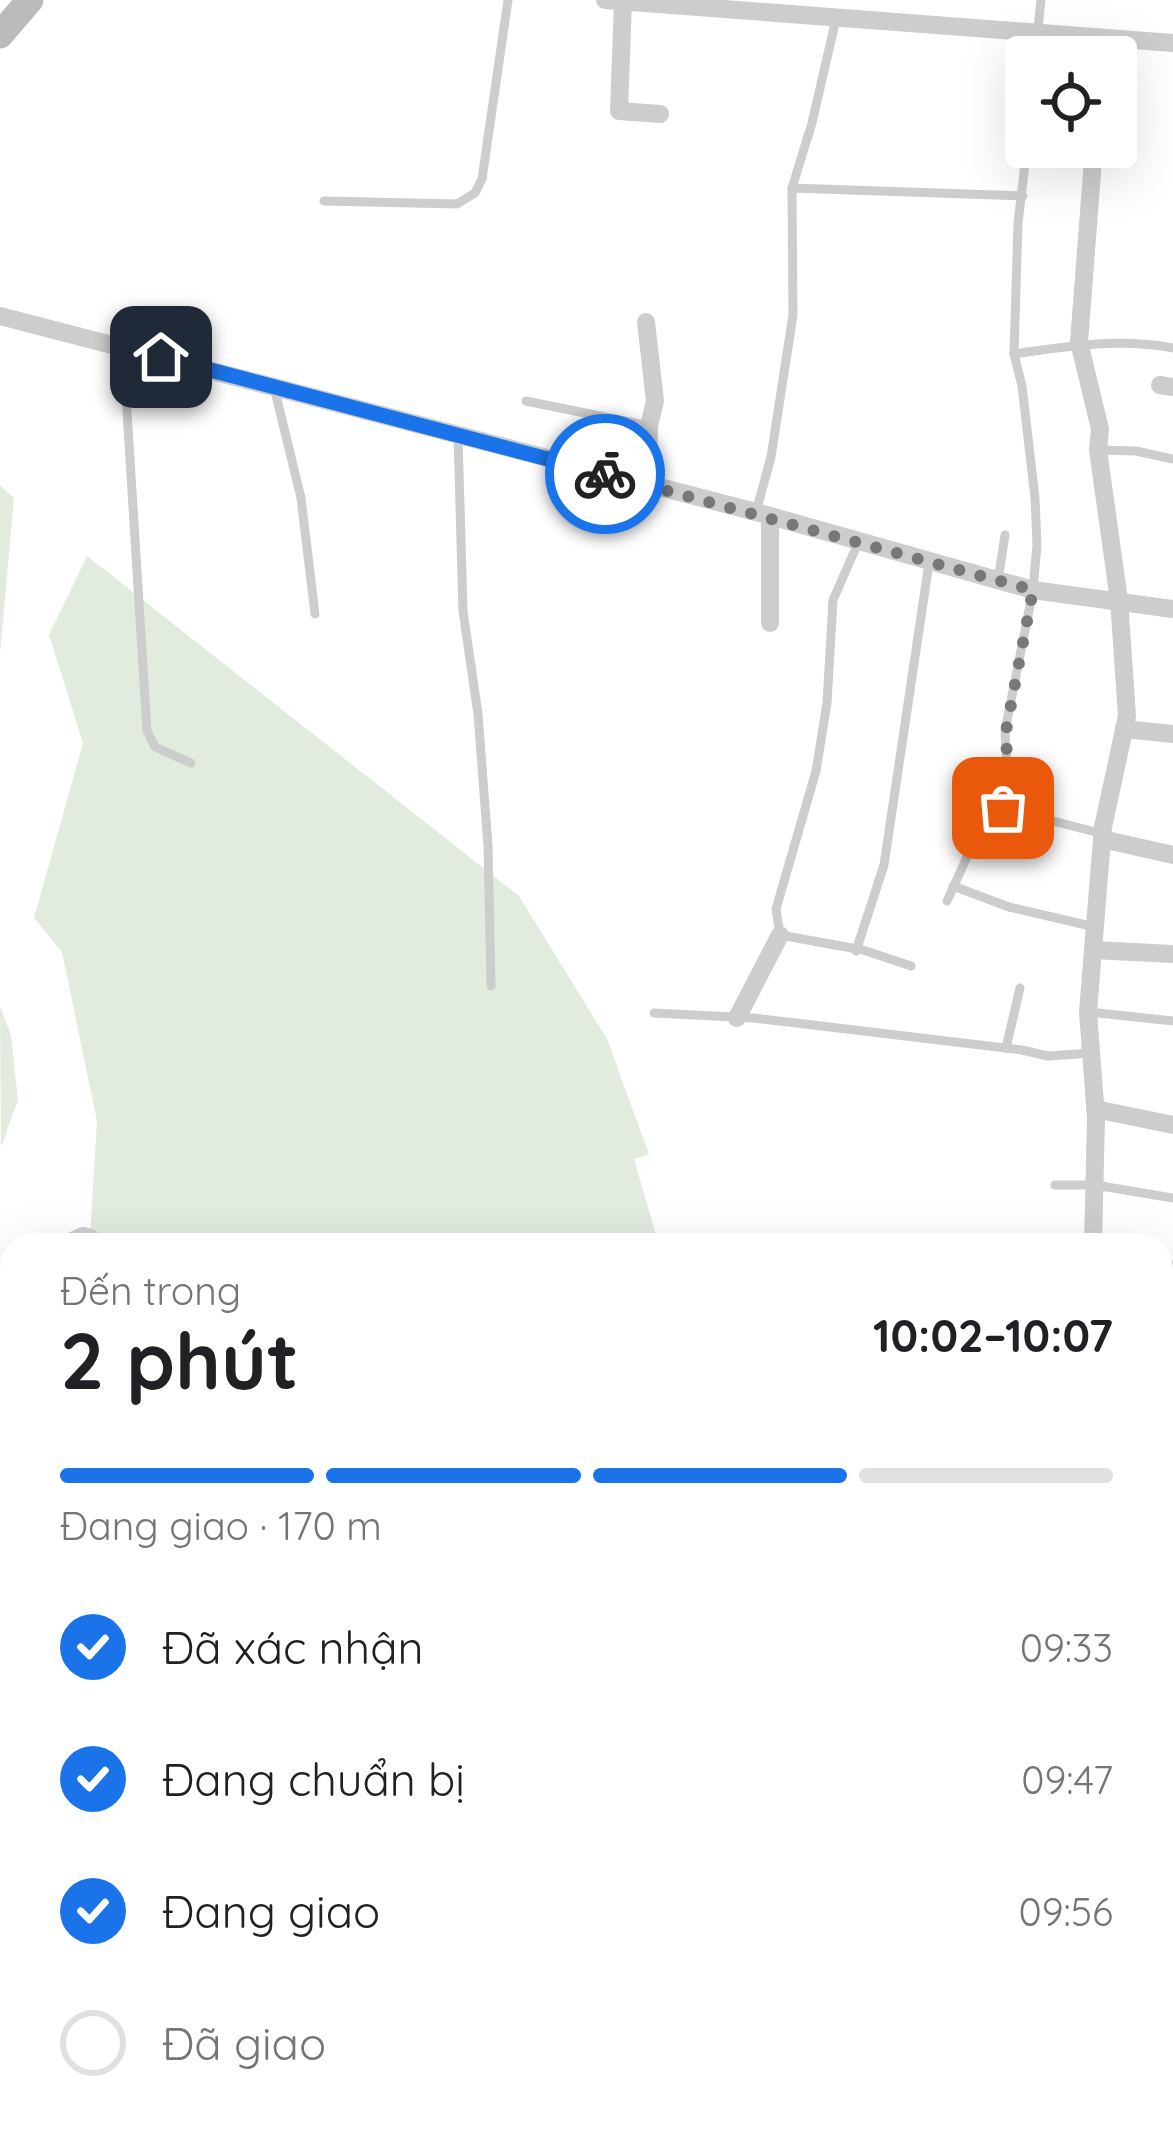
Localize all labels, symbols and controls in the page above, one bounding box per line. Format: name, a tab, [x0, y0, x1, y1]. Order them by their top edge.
map controls	[1005, 36, 1137, 168]
button: locate	[1005, 36, 1137, 168]
pin	[110, 306, 212, 408]
icon: home	[128, 324, 194, 390]
courier	[545, 414, 665, 534]
icon: bike	[572, 441, 638, 507]
pin	[952, 757, 1054, 859]
icon: bag	[970, 775, 1036, 841]
text: Đến trong	[60, 1266, 241, 1315]
text: 10:02–10:07	[873, 1307, 1113, 1363]
text: 2 phút	[60, 1311, 299, 1409]
text: Đang giao · 170 m	[60, 1501, 382, 1550]
icon: check	[60, 1614, 126, 1680]
text: Đã xác nhận	[162, 1619, 423, 1675]
text: 09:33	[1020, 1623, 1113, 1672]
icon: check	[60, 1746, 126, 1812]
text: Đang chuẩn bị	[162, 1751, 465, 1807]
text: 09:47	[1021, 1755, 1113, 1804]
icon: check	[60, 1878, 126, 1944]
text: Đang giao	[162, 1883, 380, 1939]
text: 09:56	[1019, 1887, 1113, 1936]
text: Đã giao	[162, 2015, 326, 2071]

